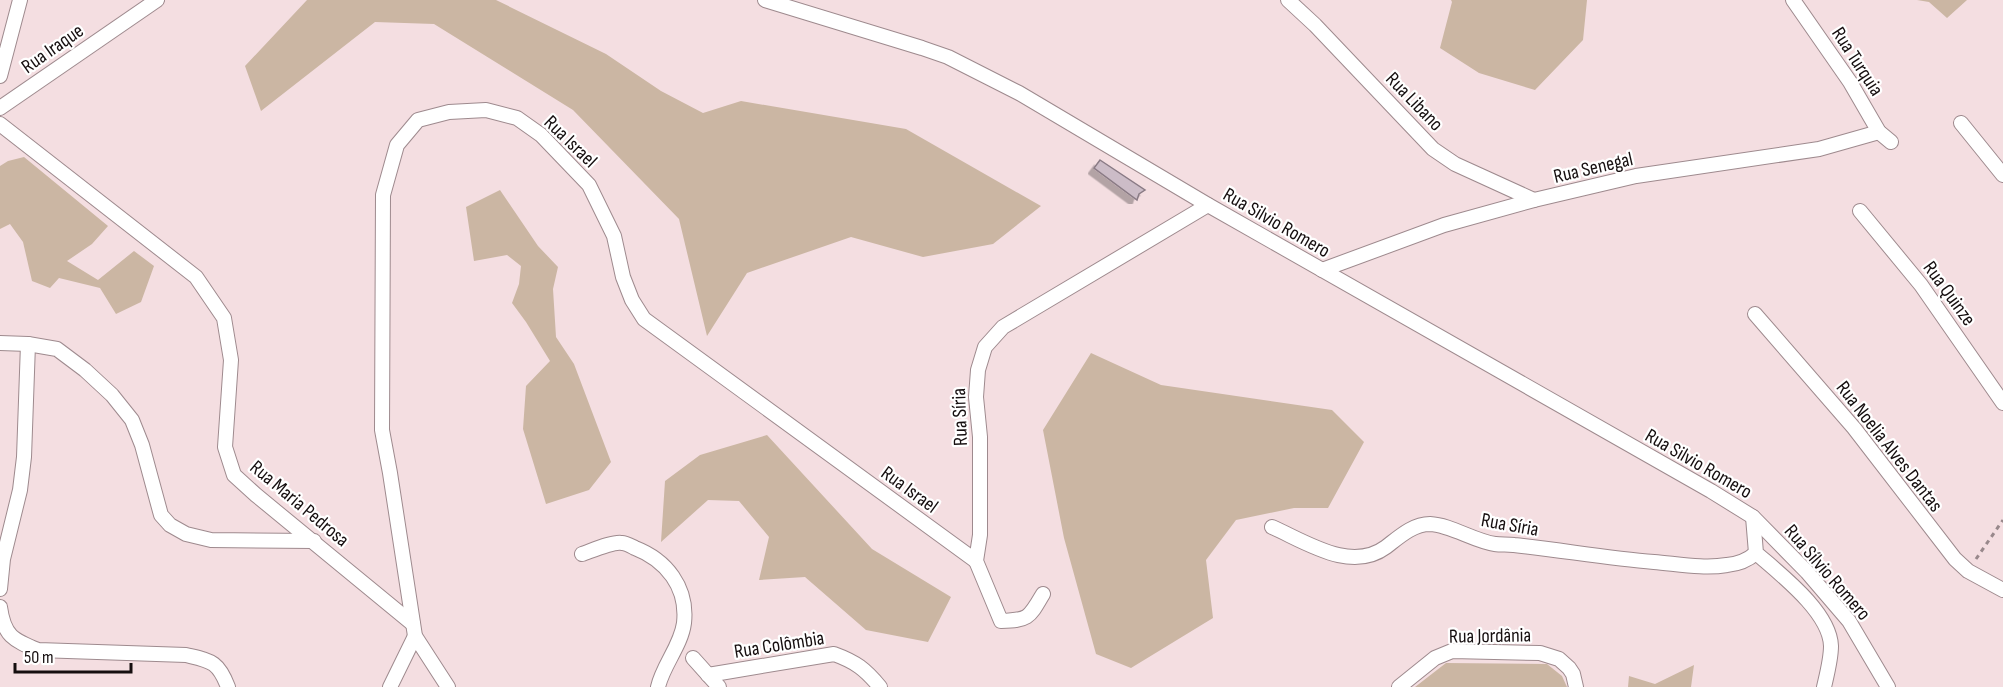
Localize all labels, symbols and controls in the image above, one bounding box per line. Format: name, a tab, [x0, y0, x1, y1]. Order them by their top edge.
street label: Rua Iraque	[17, 19, 88, 79]
street label: Rua Turquia	[1826, 23, 1888, 100]
street label: Rua Libano	[1380, 67, 1448, 136]
street label: Rua Israel	[539, 111, 602, 173]
street label: Rua Senegal	[1551, 147, 1635, 189]
street label: Rua Silvio Romero	[1219, 183, 1334, 263]
street label: Rua Quinze	[1918, 257, 1981, 331]
street label: Rua Noelia Alves Dantas	[1831, 376, 1948, 517]
street label: Rua Síria	[947, 388, 973, 446]
street label: Rua Silvio Romero	[1641, 424, 1756, 504]
street label: Rua Maria Pedrosa	[245, 455, 354, 552]
street label: Rua Israel	[876, 461, 943, 519]
street label: Rua Síria	[1479, 508, 1540, 542]
street label: Rua Sílvio Romero	[1779, 520, 1875, 626]
street label: Rua Jordânia	[1449, 623, 1531, 649]
street label: Rua Colômbia	[732, 626, 826, 664]
scale bar	[15, 636, 130, 674]
text: 50 m	[24, 647, 54, 668]

